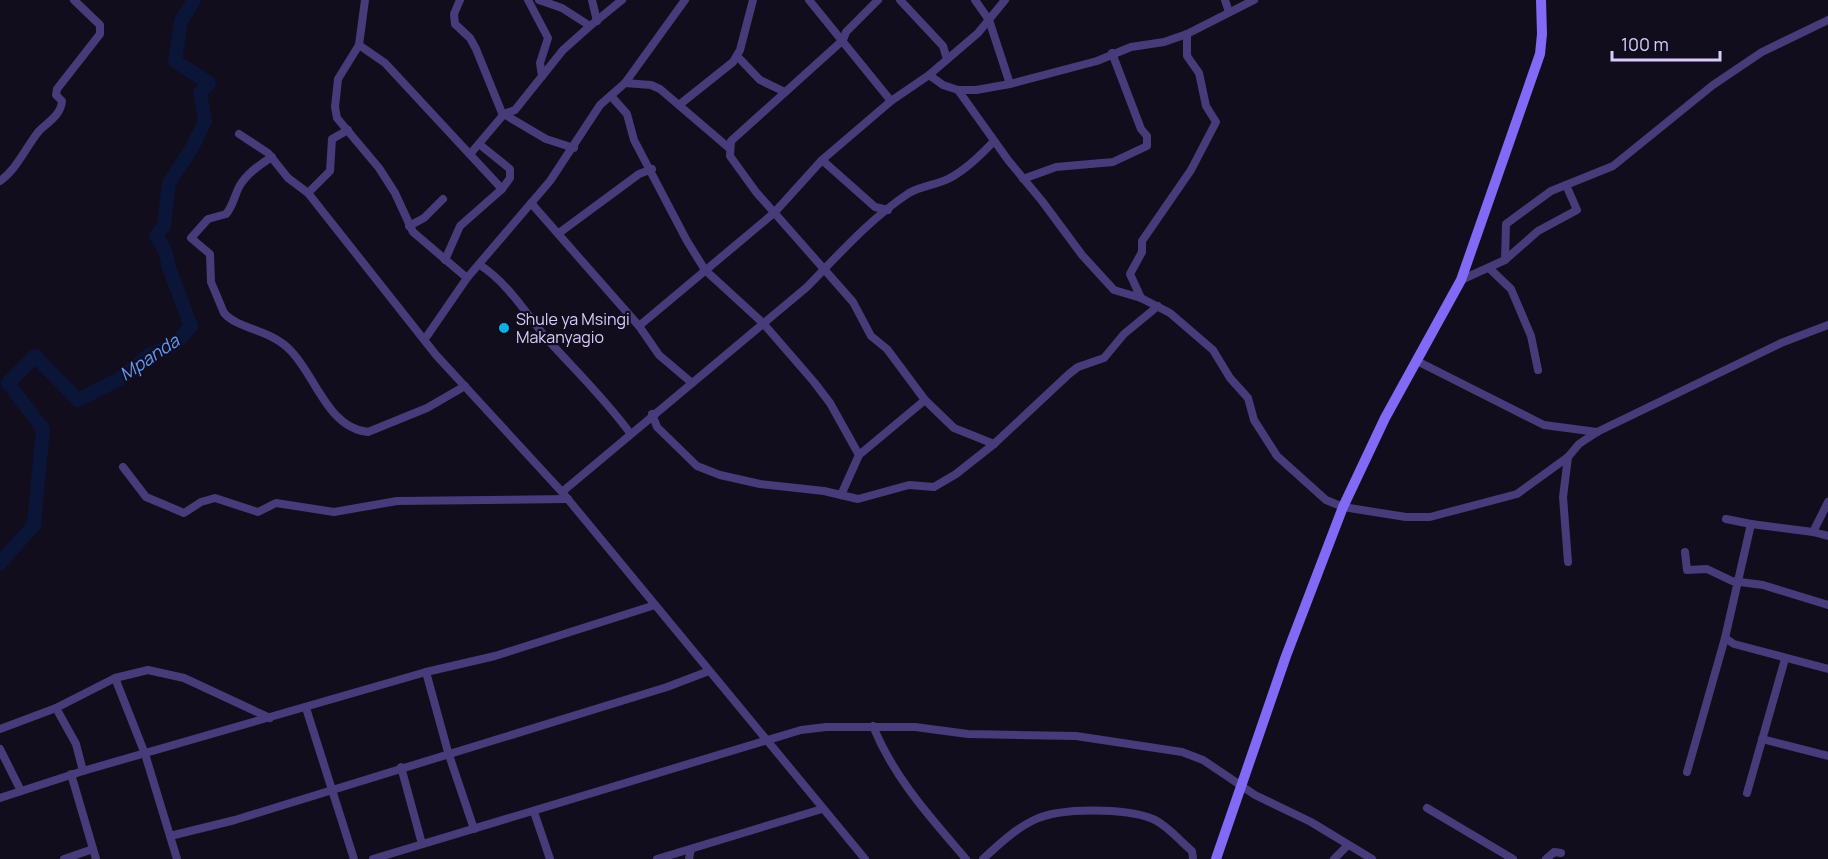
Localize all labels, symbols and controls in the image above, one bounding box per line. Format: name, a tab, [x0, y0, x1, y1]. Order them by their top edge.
scale bar	[1612, 24, 1720, 62]
text: 100 m	[1621, 32, 1669, 56]
place label: Shule ya Msingi Makanyagio	[516, 308, 630, 348]
marker: Shule ya Msingi Makanyagio	[497, 321, 511, 335]
water label: Mpanda	[114, 328, 184, 386]

